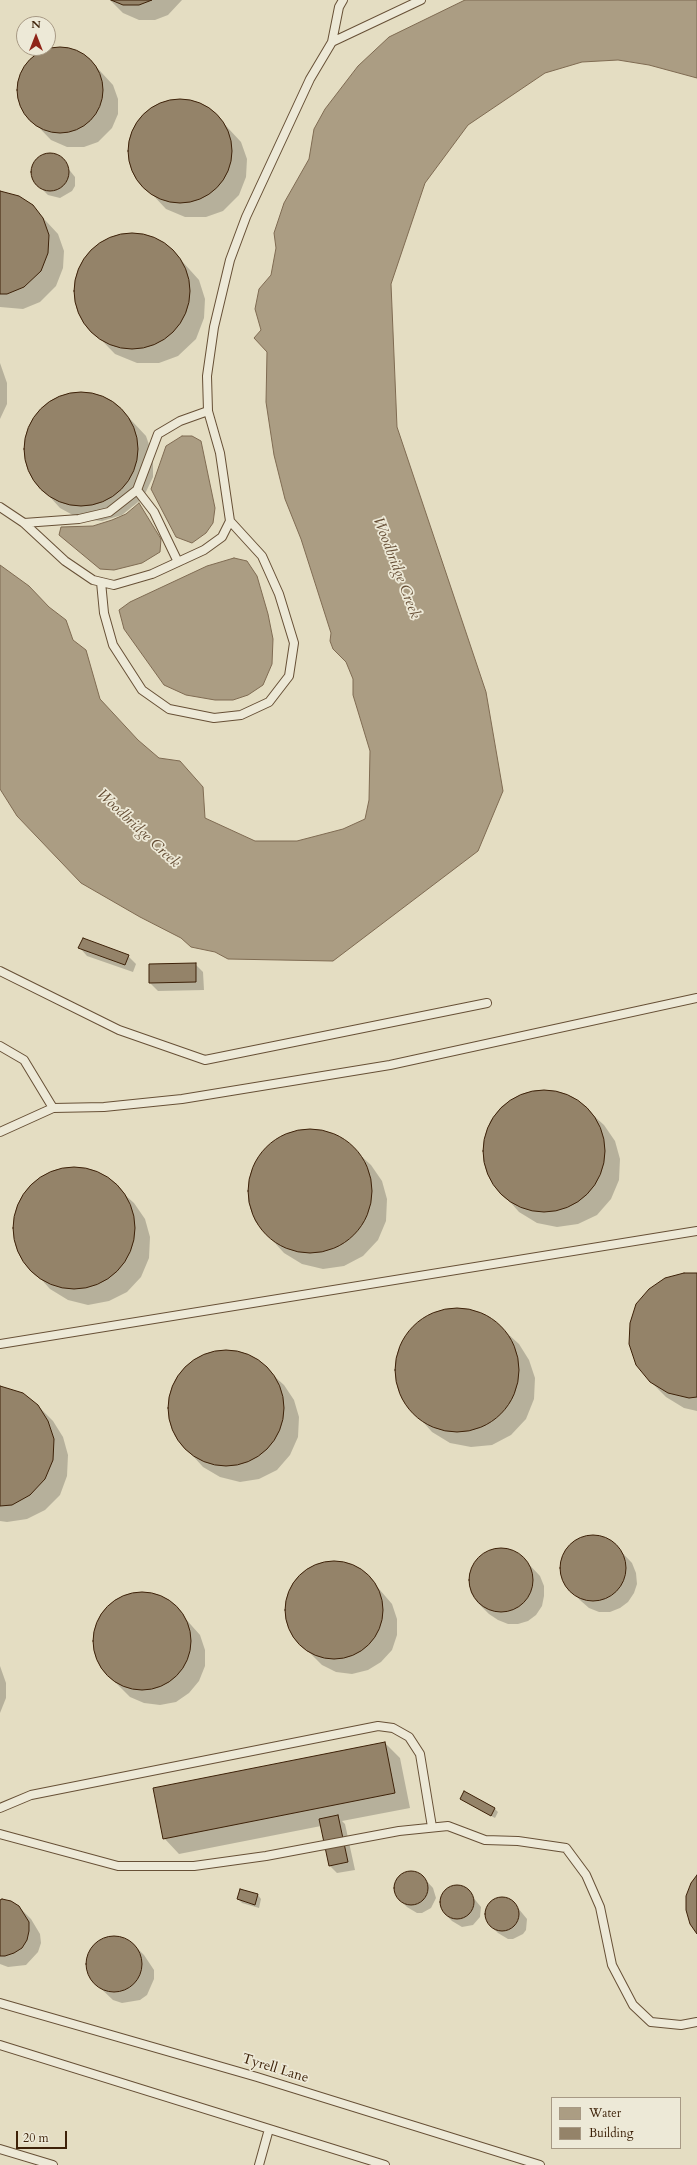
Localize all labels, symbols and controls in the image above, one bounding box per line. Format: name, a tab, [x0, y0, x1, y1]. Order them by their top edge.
north arrow	[16, 16, 56, 56]
text: N	[31, 17, 41, 32]
water label: Woodbridge Creek	[368, 515, 424, 621]
water label: Woodbridge Creek	[93, 786, 183, 872]
street label: Tyrell Lane	[240, 2051, 310, 2087]
legend	[551, 2097, 681, 2149]
text: Water	[589, 2105, 621, 2121]
scale bar	[18, 2123, 69, 2149]
text: Building	[589, 2125, 633, 2141]
text: 20 m	[23, 2130, 49, 2146]

